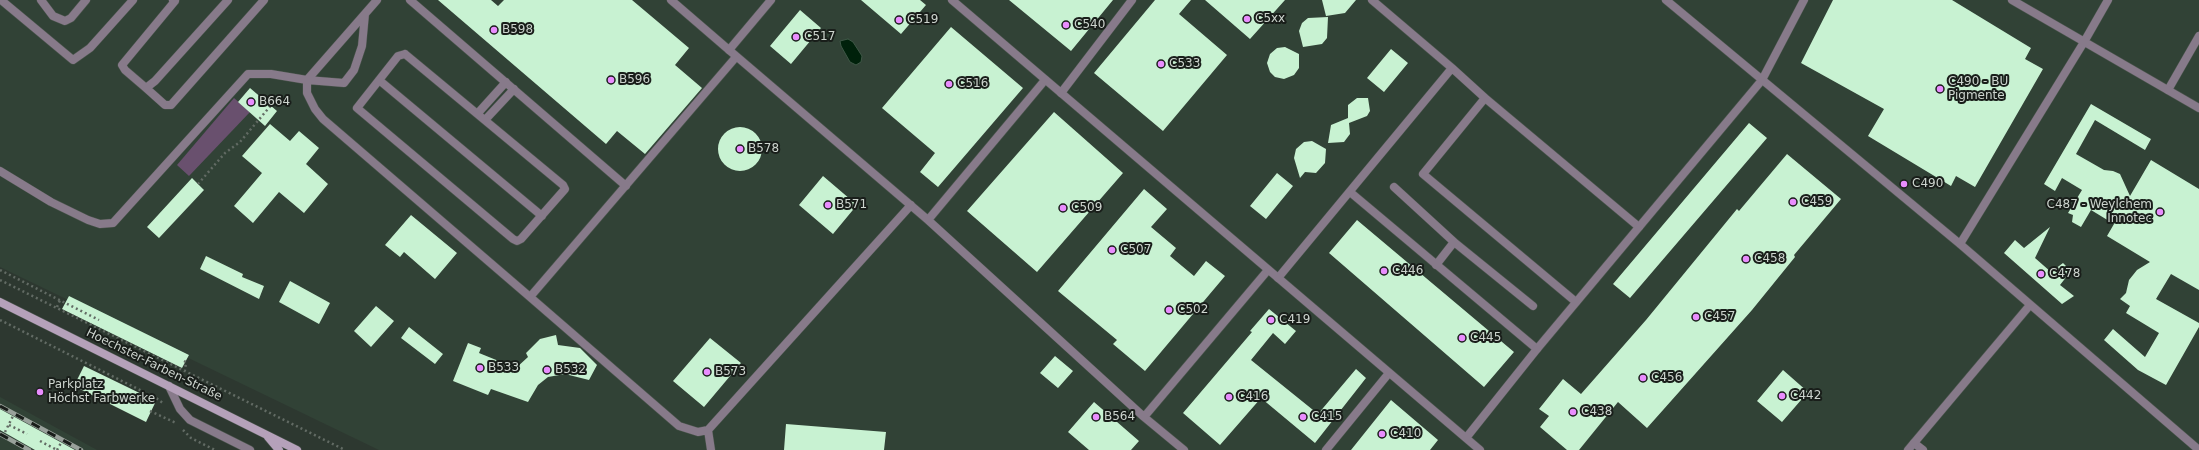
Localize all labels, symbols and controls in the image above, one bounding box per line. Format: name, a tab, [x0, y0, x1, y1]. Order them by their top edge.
place label: C5xx	[1255, 12, 1285, 26]
place label: C519	[907, 13, 938, 27]
marker: C5xx	[1242, 14, 1252, 24]
marker: C519	[894, 15, 904, 25]
place label: C540	[1074, 18, 1105, 32]
marker: C540	[1061, 20, 1071, 30]
place label: B598	[502, 23, 533, 37]
marker: B598	[489, 25, 499, 35]
place label: C517	[804, 30, 835, 44]
marker: C517	[791, 32, 801, 42]
place label: C533	[1169, 57, 1200, 71]
marker: C533	[1156, 59, 1166, 69]
place label: B596	[619, 73, 650, 87]
marker: B596	[606, 75, 616, 85]
place label: C490 - BU Pigmente	[1948, 75, 2008, 103]
place label: C516	[957, 77, 988, 91]
marker: C516	[944, 79, 954, 89]
marker: C490 - BU Pigmente	[1935, 84, 1945, 94]
place label: B664	[259, 95, 290, 109]
marker: B664	[246, 97, 256, 107]
place label: B578	[748, 142, 779, 156]
marker: B578	[735, 144, 745, 154]
place label: C490	[1912, 177, 1943, 191]
marker: C490	[1899, 179, 1909, 189]
place label: C459	[1801, 195, 1832, 209]
marker: C459	[1788, 197, 1798, 207]
place label: B571	[836, 198, 867, 212]
place label: C487 - Weylchem Innotec	[2047, 198, 2152, 226]
marker: B571	[823, 200, 833, 210]
place label: C509	[1071, 201, 1102, 215]
marker: C509	[1058, 203, 1068, 213]
marker: C487 - Weylchem Innotec	[2155, 207, 2165, 217]
place label: C507	[1120, 243, 1151, 257]
marker: C507	[1107, 245, 1117, 255]
place label: C458	[1754, 252, 1785, 266]
marker: C458	[1741, 254, 1751, 264]
place label: C446	[1392, 264, 1423, 278]
marker: C446	[1379, 266, 1389, 276]
place label: C478	[2049, 267, 2080, 281]
marker: C478	[2036, 269, 2046, 279]
place label: C502	[1177, 303, 1208, 317]
marker: C502	[1164, 305, 1174, 315]
place label: C457	[1704, 310, 1735, 324]
marker: C457	[1691, 312, 1701, 322]
place label: C419	[1279, 313, 1310, 327]
marker: C419	[1266, 315, 1276, 325]
street label: Hoechster-Farben-Straße	[84, 326, 224, 404]
place label: C445	[1470, 331, 1501, 345]
marker: C445	[1457, 333, 1467, 343]
place label: B533	[488, 361, 519, 375]
marker: B533	[475, 363, 485, 373]
place label: B532	[555, 363, 586, 377]
marker: B532	[542, 365, 552, 375]
place label: B573	[715, 365, 746, 379]
marker: B573	[702, 367, 712, 377]
place label: C456	[1651, 371, 1682, 385]
marker: C456	[1638, 373, 1648, 383]
place label: Parkplatz Höchst Farbwerke	[48, 378, 155, 406]
marker: Parkplatz Höchst Farbwerke	[35, 387, 45, 397]
place label: C442	[1790, 389, 1821, 403]
place label: C416	[1237, 390, 1268, 404]
marker: C442	[1777, 391, 1787, 401]
marker: C416	[1224, 392, 1234, 402]
place label: C438	[1581, 405, 1612, 419]
marker: C438	[1568, 407, 1578, 417]
place label: B564	[1104, 410, 1135, 424]
place label: C415	[1311, 410, 1342, 424]
marker: B564	[1091, 412, 1101, 422]
marker: C415	[1298, 412, 1308, 422]
place label: C410	[1390, 427, 1421, 441]
marker: C410	[1377, 429, 1387, 439]

